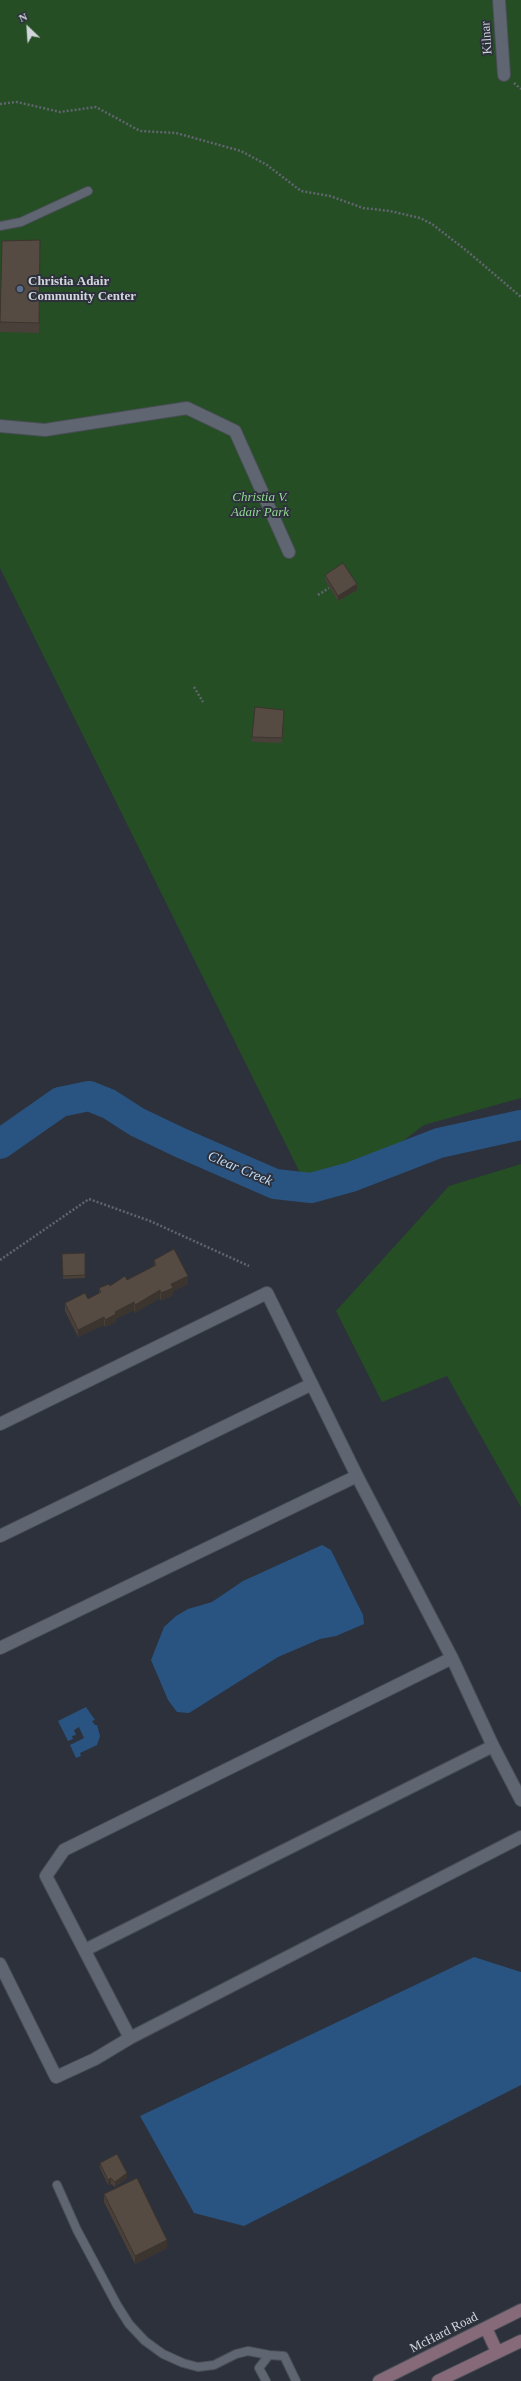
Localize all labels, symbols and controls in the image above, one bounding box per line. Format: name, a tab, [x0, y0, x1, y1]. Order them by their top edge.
north arrow	[8, 8, 48, 48]
text: N	[17, 10, 29, 24]
street label: Kilnar	[478, 21, 496, 55]
place label: Christia Adair Community Center	[28, 274, 136, 305]
marker: Christia Adair Community Center	[15, 284, 25, 294]
park label: Christia V. Adair Park	[231, 490, 289, 521]
water label: Clear Creek	[205, 1148, 275, 1190]
street label: McHard Road	[407, 2309, 481, 2357]

